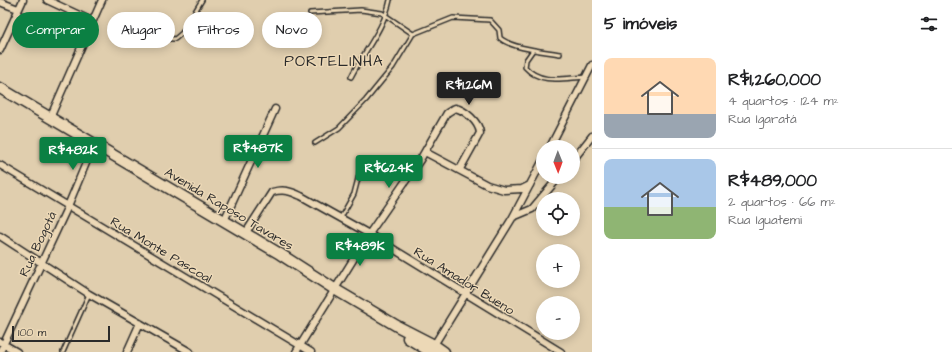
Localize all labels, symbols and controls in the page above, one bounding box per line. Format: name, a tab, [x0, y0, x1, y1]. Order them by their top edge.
chip: Comprar	[12, 12, 99, 48]
chip: Alugar	[107, 12, 175, 48]
chip: Filtros	[183, 12, 254, 48]
chip: Novo	[262, 12, 322, 48]
text: 5 imóveis	[604, 12, 677, 36]
icon: filters	[918, 13, 940, 35]
district label: PORTELINHA	[284, 51, 384, 72]
text: R$1,260,000	[728, 68, 821, 92]
pin: R$1.26M	[432, 72, 506, 106]
icon: home	[636, 74, 684, 122]
text: R$1.26M	[446, 76, 492, 94]
text: 4 quartos · 124 m²	[728, 92, 839, 110]
text: Rua Igaratá	[728, 110, 797, 128]
pin: R$487K	[225, 135, 291, 169]
pin: R$482K	[40, 137, 106, 171]
text: R$487K	[233, 139, 283, 157]
north arrow	[536, 140, 580, 184]
map controls	[536, 140, 580, 340]
text: R$482K	[48, 141, 98, 159]
pin: R$624K	[356, 155, 422, 189]
text: R$624K	[365, 159, 413, 177]
street label: Avenida Raposo Tavares	[161, 163, 297, 255]
text: R$489,000	[728, 169, 817, 193]
icon: home	[636, 175, 684, 223]
button: locate	[536, 192, 580, 236]
text: 2 quartos · 66 m²	[728, 193, 836, 211]
street label: Rua Bogotá	[15, 208, 62, 280]
text: Rua Iguatemi	[728, 211, 802, 229]
street label: Rua Monte Pascoal	[107, 213, 215, 287]
pin: R$489K	[327, 233, 393, 267]
text: R$489K	[335, 237, 385, 255]
street label: Rua Amador Bueno	[410, 243, 518, 320]
button: +	[536, 244, 580, 288]
button: −	[536, 296, 580, 340]
scale bar	[12, 324, 110, 343]
text: 100 m	[18, 325, 46, 340]

